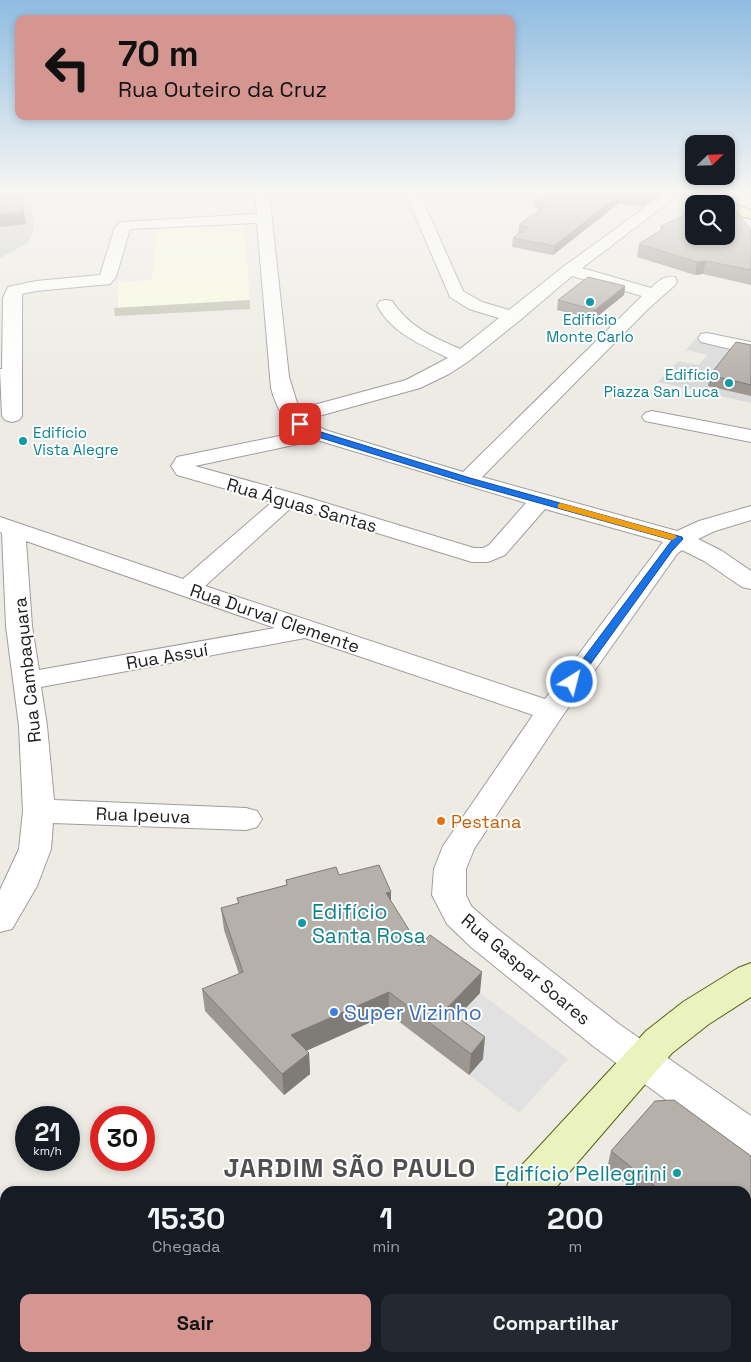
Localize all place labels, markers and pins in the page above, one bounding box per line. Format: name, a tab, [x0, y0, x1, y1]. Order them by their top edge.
marker: Edifício Monte Carlo	[584, 296, 596, 308]
place label: Edifício Monte Carlo	[546, 310, 634, 346]
place label: Edifício Piazza San Luca	[604, 365, 719, 401]
marker: Edifício Piazza San Luca	[723, 377, 735, 389]
pin	[279, 403, 321, 445]
place label: Edifício Vista Alegre	[33, 423, 119, 459]
marker: Edifício Vista Alegre	[17, 435, 29, 447]
place label: Pestana	[451, 810, 521, 833]
marker: Pestana	[435, 815, 447, 827]
place label: Edifício Santa Rosa	[312, 898, 426, 949]
marker: Edifício Santa Rosa	[296, 917, 308, 929]
place label: Super Vizinho	[344, 999, 482, 1026]
marker: Super Vizinho	[328, 1006, 340, 1018]
place label: Edifício Pellegrini	[494, 1160, 667, 1187]
marker: Edifício Pellegrini	[671, 1167, 683, 1179]

